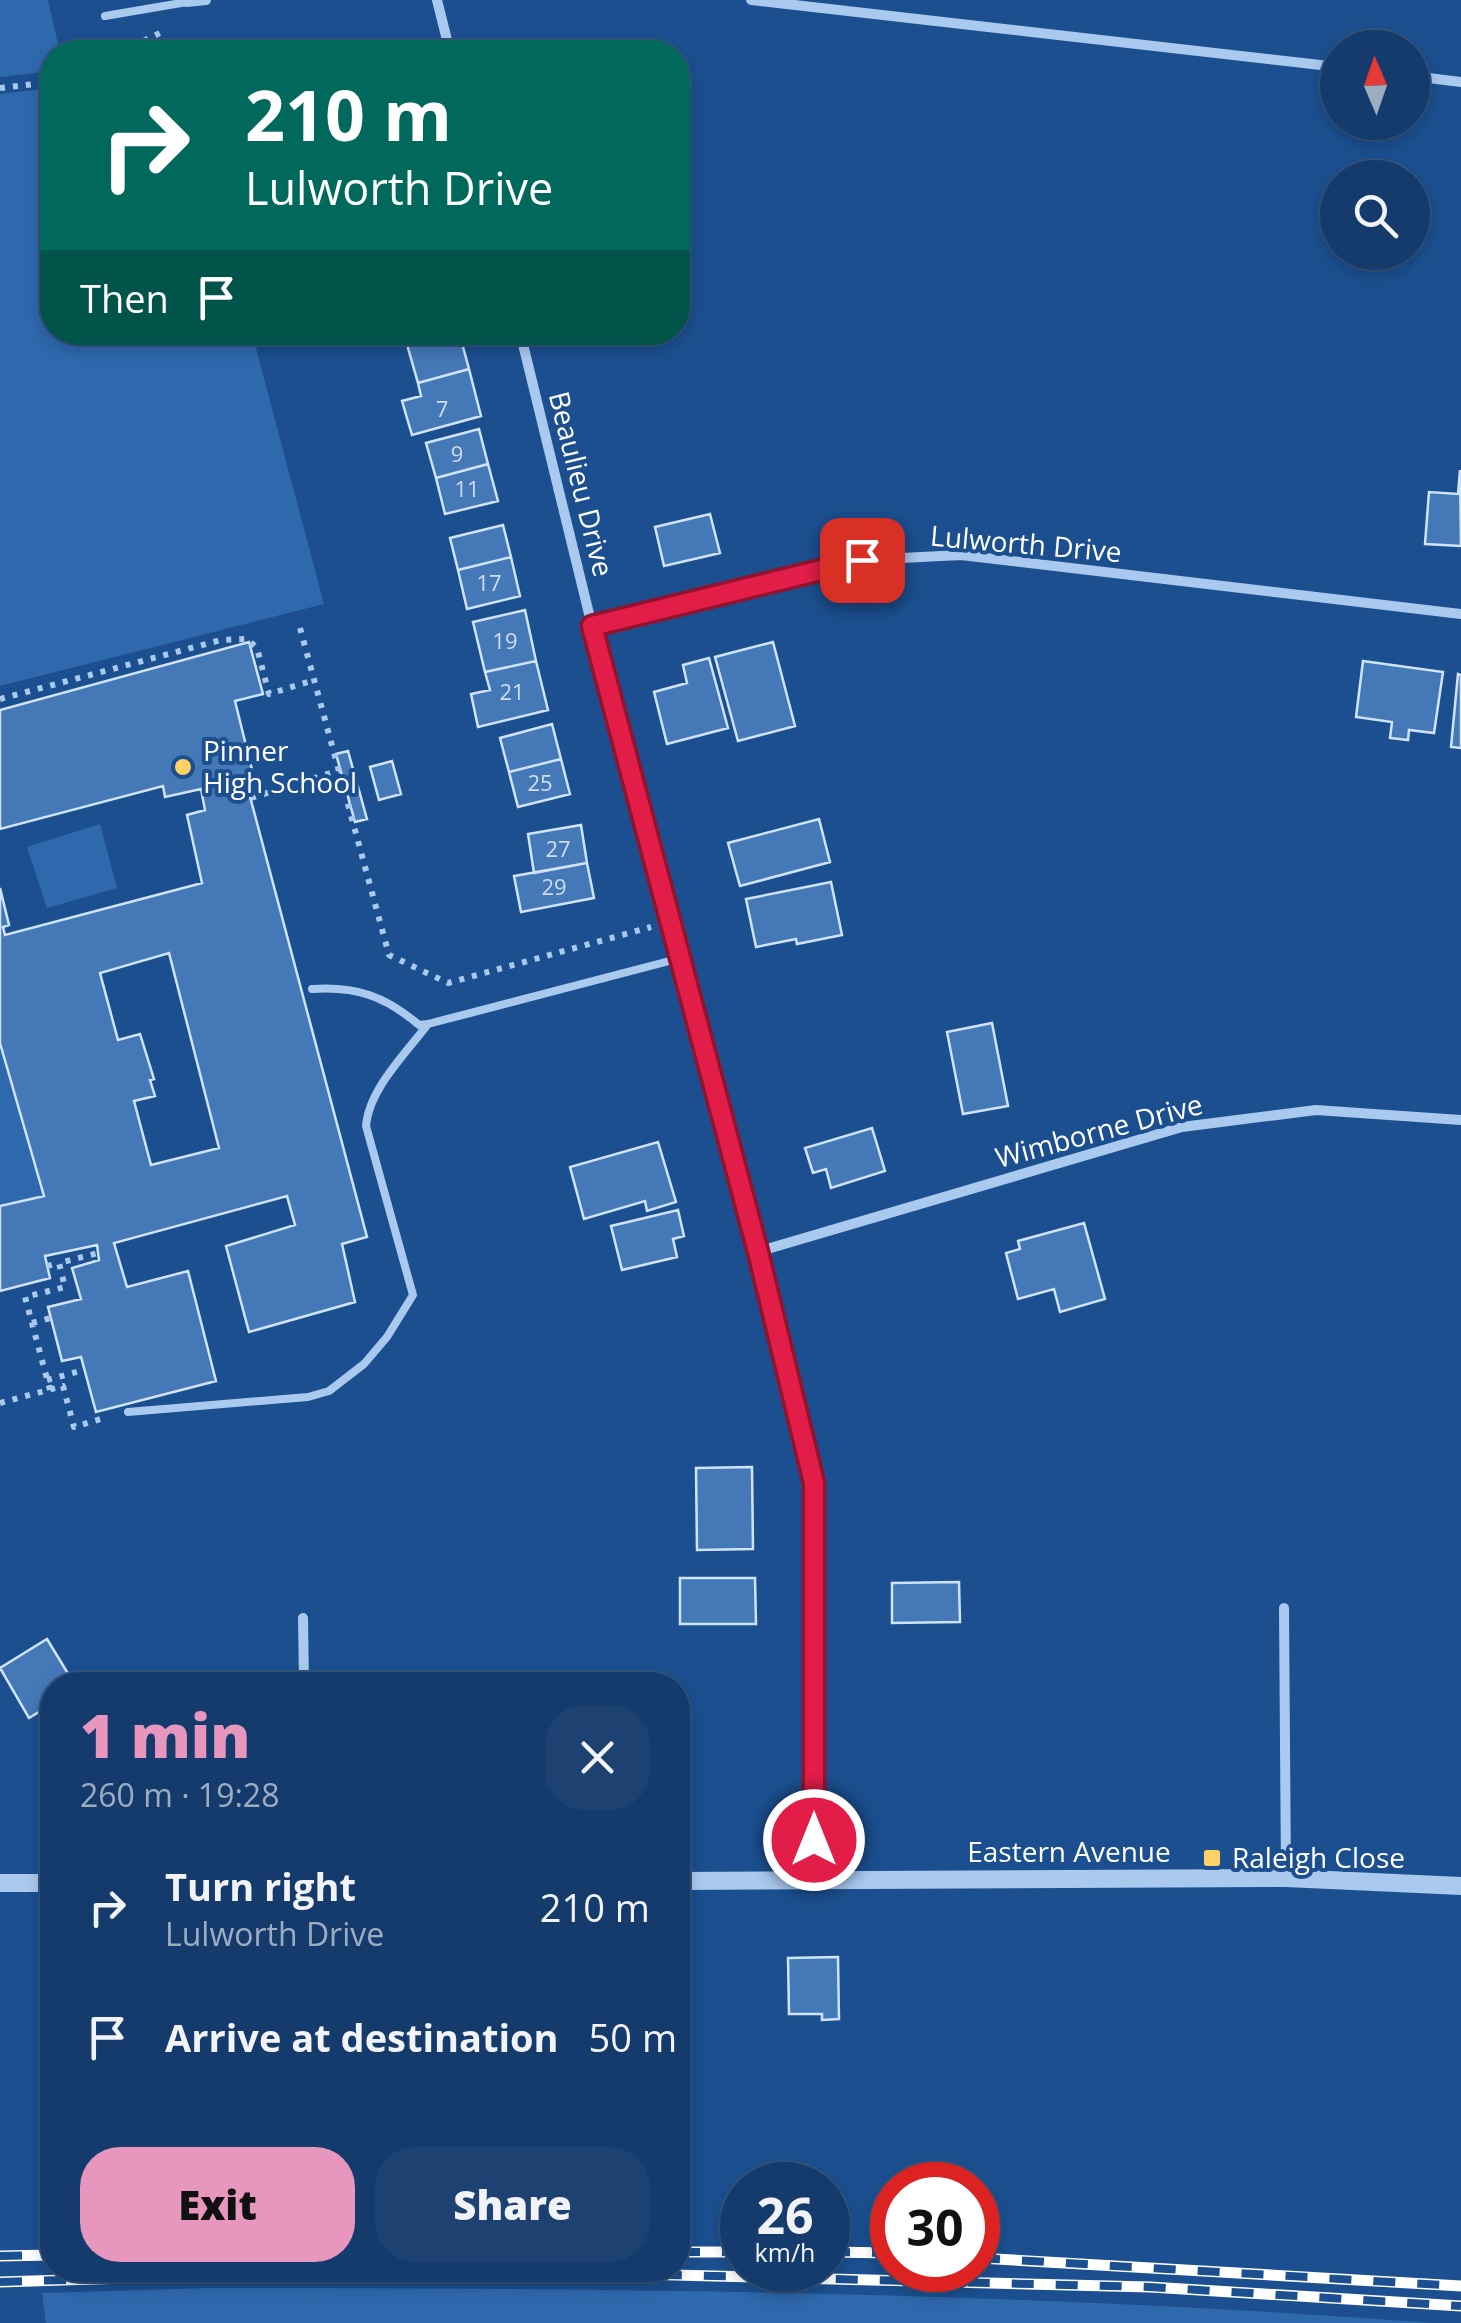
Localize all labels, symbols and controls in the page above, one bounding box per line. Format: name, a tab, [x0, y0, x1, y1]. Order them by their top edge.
north arrow	[1320, 30, 1430, 140]
map controls	[1320, 30, 1430, 270]
text: 210 m	[245, 66, 452, 162]
icon: right	[80, 80, 210, 210]
text: Lulworth Drive	[245, 157, 553, 218]
button: search	[1320, 160, 1430, 270]
icon: arrive	[189, 270, 244, 325]
text: Then	[80, 272, 169, 324]
street label: Beaulieu Drive	[541, 387, 623, 580]
house number: 7	[436, 393, 448, 423]
house number: 9	[451, 438, 463, 468]
house number: 11	[454, 473, 480, 503]
street label: Lulworth Drive	[929, 516, 1123, 570]
pin	[820, 518, 905, 603]
icon: arrive	[835, 533, 890, 588]
house number: 17	[476, 567, 502, 597]
house number: 19	[492, 625, 518, 655]
house number: 21	[499, 676, 525, 706]
place label: Pinner High School	[203, 731, 357, 801]
marker: Pinner High School	[172, 756, 194, 778]
house number: 25	[527, 767, 553, 797]
house number: 27	[545, 833, 571, 863]
house number: 29	[541, 871, 567, 901]
street label: Wimborne Drive	[991, 1084, 1207, 1176]
text: 1 min	[80, 1694, 250, 1776]
button: close	[545, 1705, 650, 1810]
text: 260 m · 19:28	[80, 1773, 279, 1816]
position arrow	[762, 1788, 866, 1892]
street label: Eastern Avenue	[967, 1832, 1171, 1870]
place label: Raleigh Close	[1232, 1838, 1405, 1876]
marker: Raleigh Close	[1201, 1847, 1223, 1869]
text: Turn right	[165, 1860, 356, 1912]
icon: right	[80, 1880, 135, 1935]
text: 210 m	[540, 1881, 650, 1933]
text: Lulworth Drive	[165, 1912, 384, 1955]
icon: arrive	[80, 2010, 135, 2065]
text: Arrive at destination	[165, 2011, 559, 2063]
text: 50 m	[589, 2011, 677, 2063]
button: Exit	[80, 2147, 355, 2262]
button: Share	[375, 2147, 650, 2262]
speed limit sign: 30	[870, 2162, 1000, 2292]
text: 26	[756, 2181, 814, 2249]
text: km/h	[755, 2235, 815, 2269]

